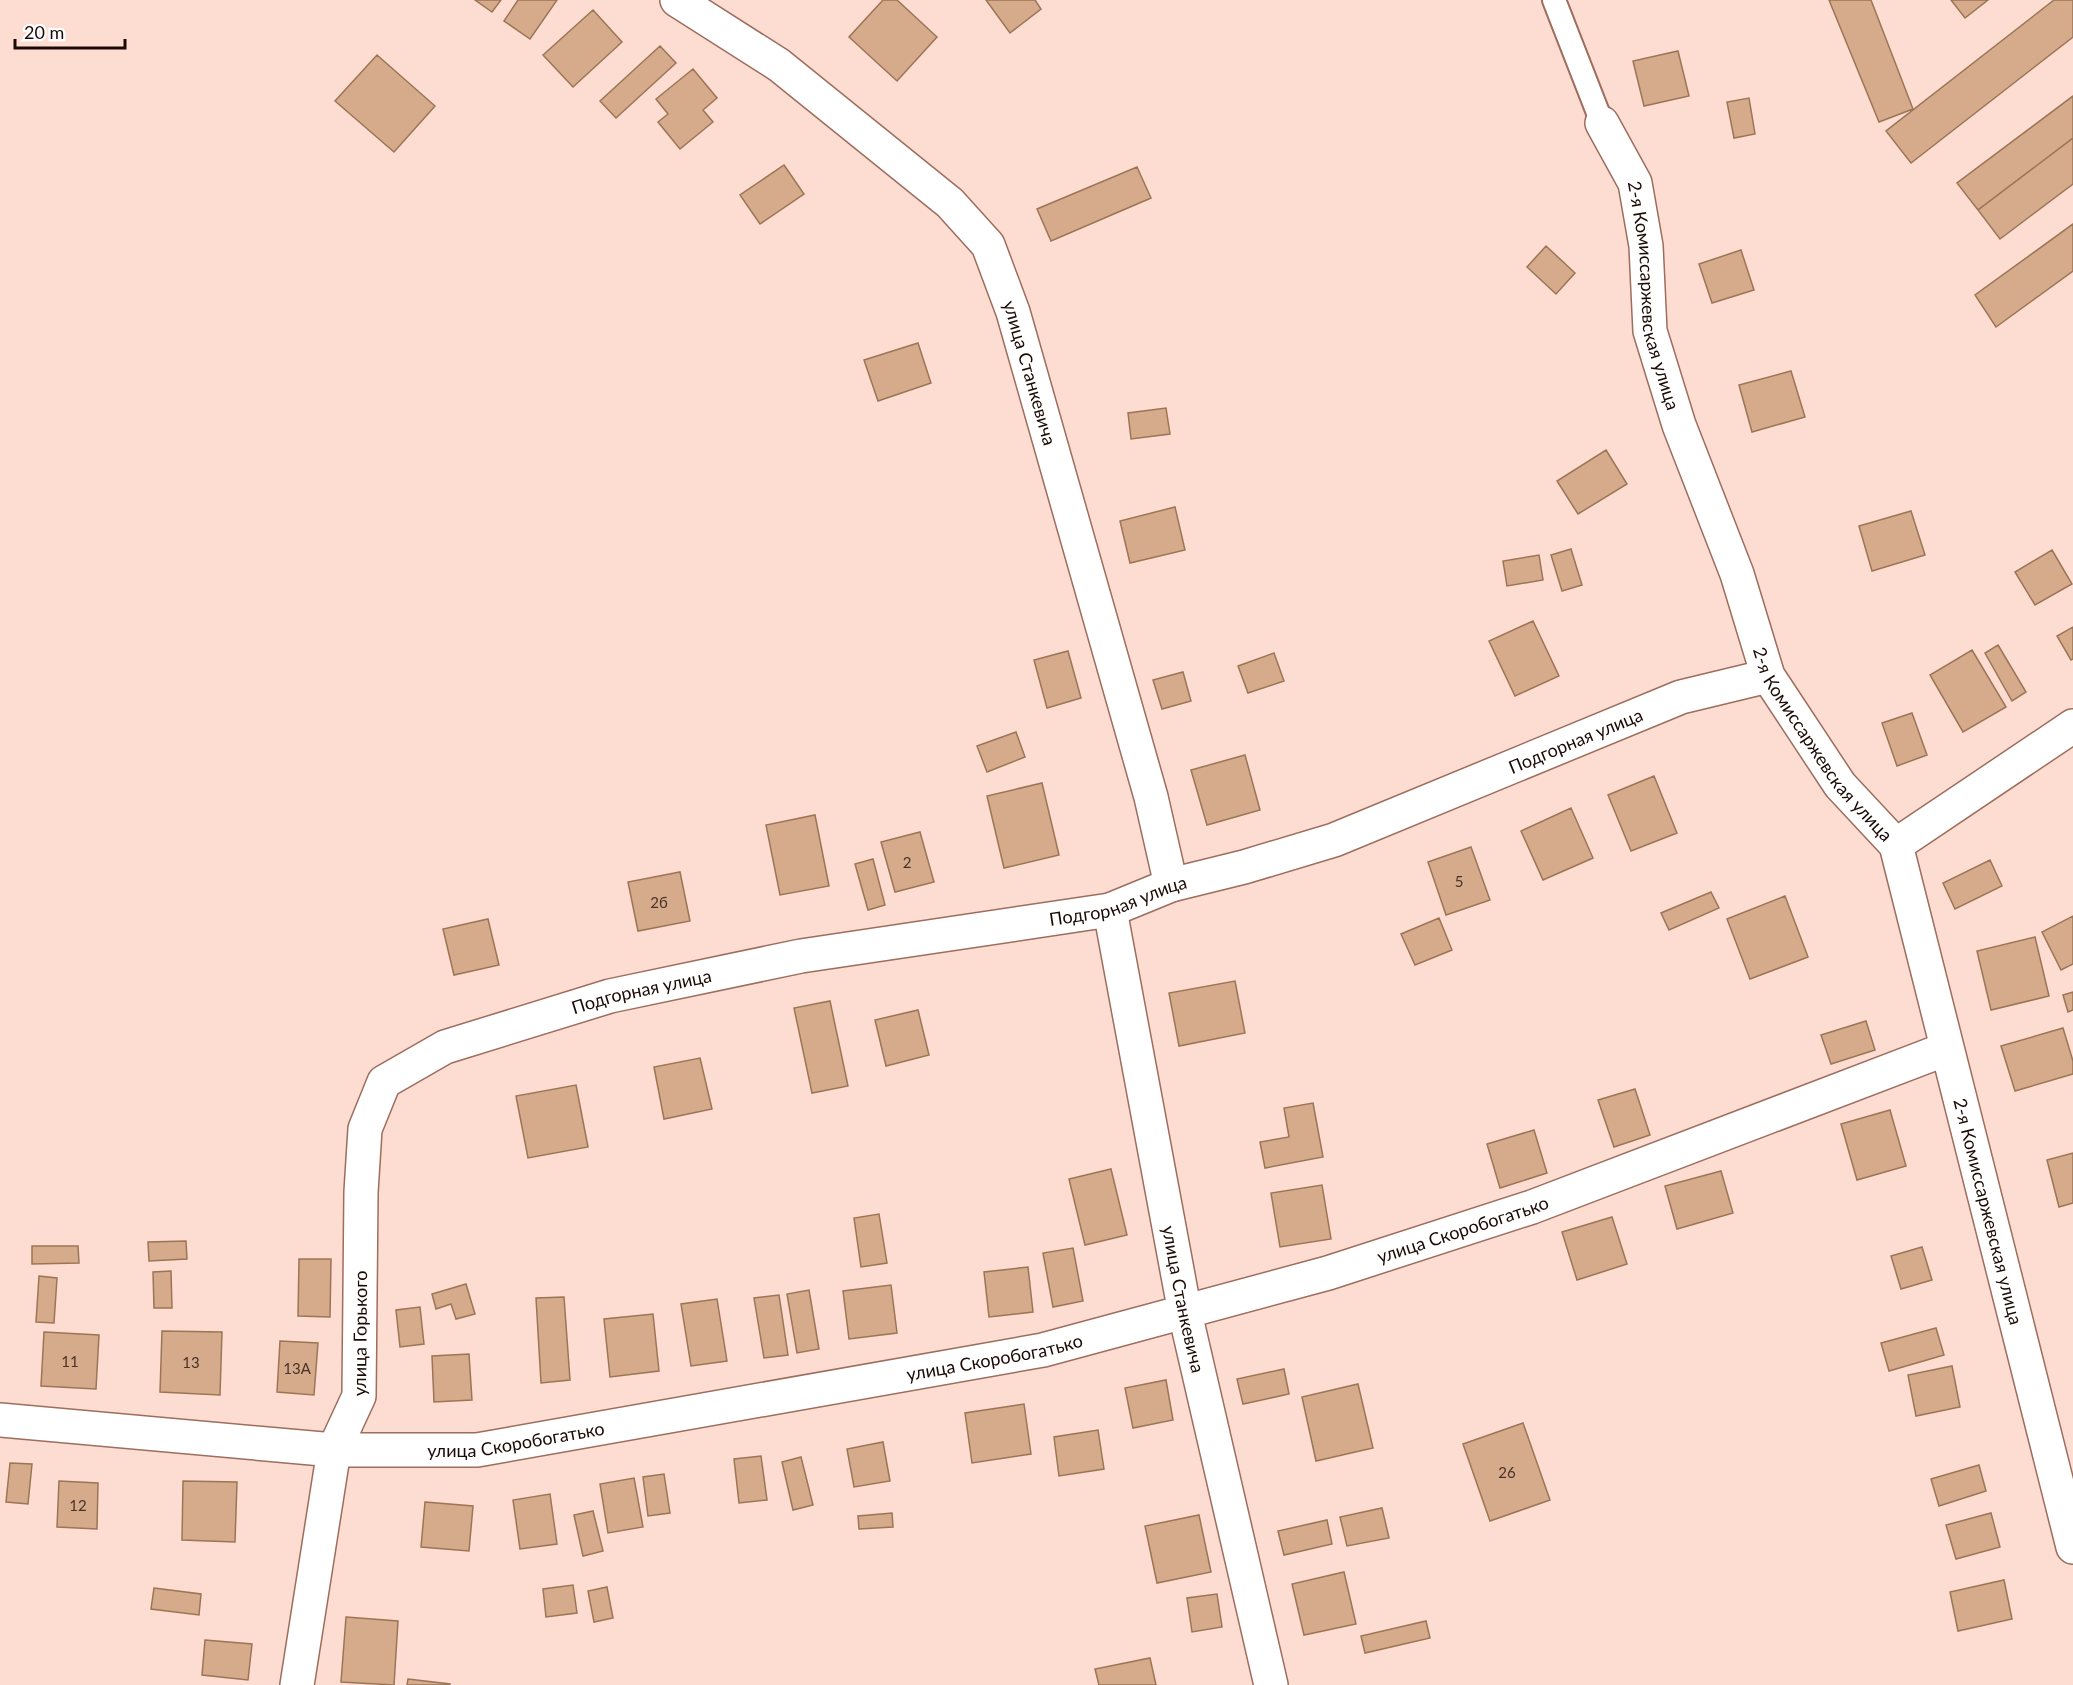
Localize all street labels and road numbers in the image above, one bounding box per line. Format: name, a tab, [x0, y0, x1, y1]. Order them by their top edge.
street label: 2-я Комиссаржевская улица	[1624, 179, 1685, 413]
street label: улица Станкевича	[999, 297, 1061, 448]
street label: 2-я Комиссаржевская улица	[1749, 644, 1897, 845]
street label: Подгорная улица	[1505, 703, 1646, 778]
street label: Подгорная улица	[1048, 871, 1189, 930]
street label: Подгорная улица	[569, 964, 713, 1018]
street label: 2-я Комиссаржевская улица	[1949, 1096, 2028, 1327]
street label: улица Скоробогатько	[1374, 1191, 1552, 1267]
street label: улица Станкевича	[1158, 1224, 1209, 1375]
street label: улица Горького	[348, 1270, 371, 1396]
street label: улица Скоробогатько	[905, 1329, 1085, 1385]
street label: улица Скоробогатько	[427, 1417, 606, 1461]

